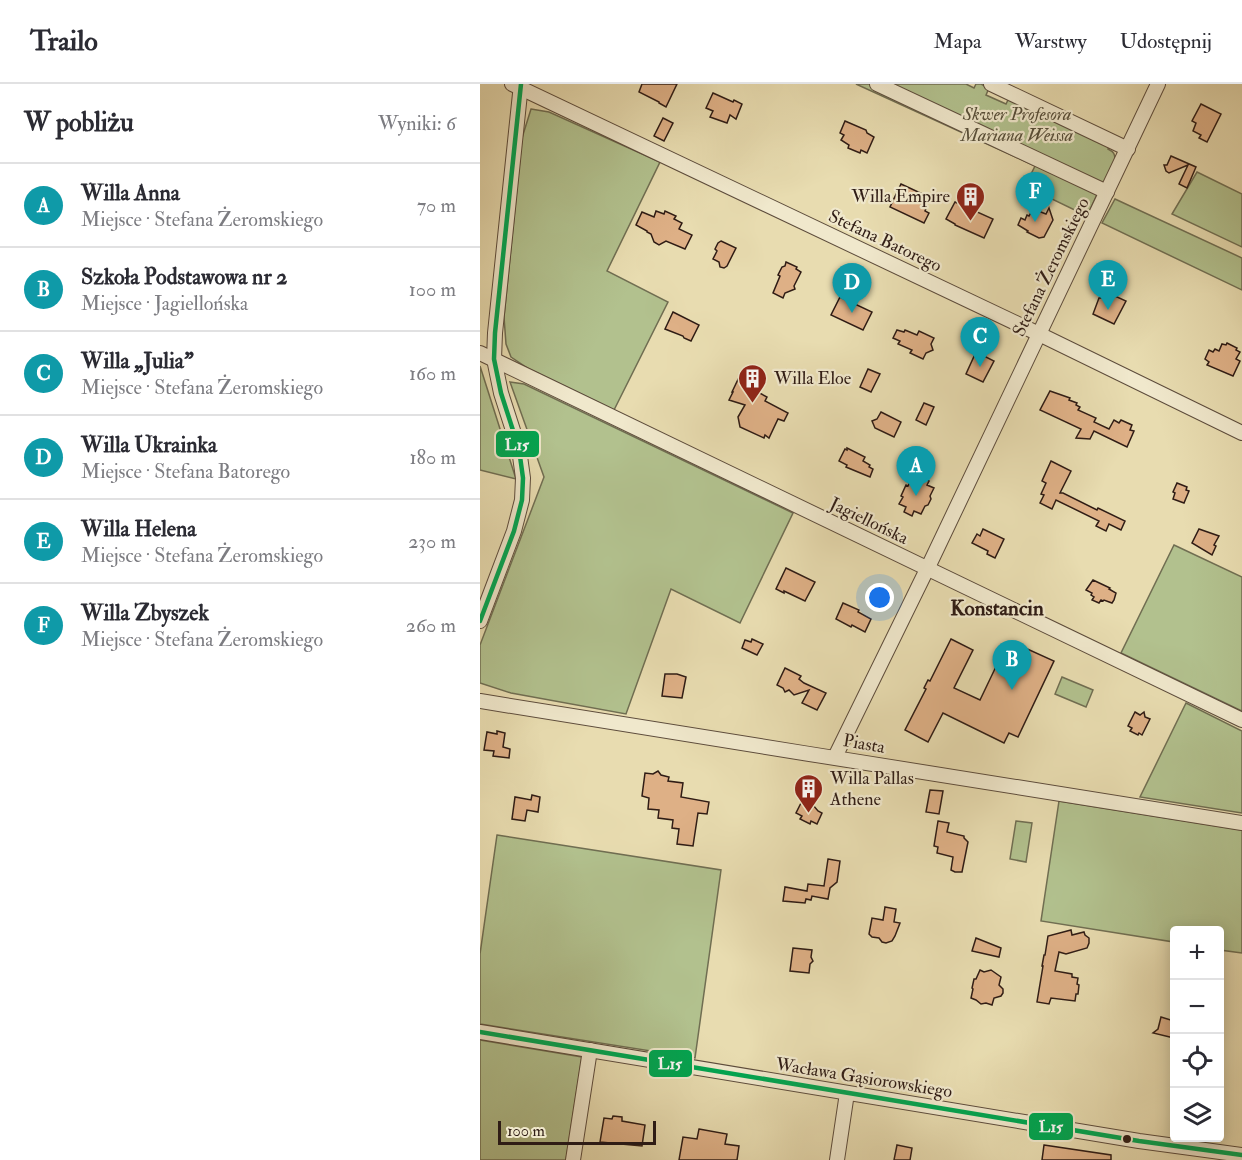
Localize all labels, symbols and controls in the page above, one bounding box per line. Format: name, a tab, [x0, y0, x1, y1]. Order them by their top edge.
text: Trailo	[30, 24, 98, 59]
text: Mapa	[934, 28, 982, 55]
text: Warstwy	[1015, 28, 1087, 55]
text: Udostępnij	[1120, 28, 1212, 55]
park label: Skwer Profesora Mariana Weissa	[960, 103, 1073, 147]
text: W pobliżu	[24, 107, 134, 139]
text: Wyniki: 6	[378, 111, 456, 136]
pin: F	[1016, 172, 1054, 222]
text: Willa Anna	[81, 179, 180, 207]
building icon: Willa Empire	[955, 180, 987, 222]
place label: Willa Empire	[851, 185, 950, 208]
text: A	[37, 193, 50, 218]
text: 70 m	[417, 193, 456, 218]
street label: Stefana Żeromskiego	[1006, 193, 1095, 340]
street label: Stefana Batorego	[825, 205, 946, 277]
text: Miejsce · Stefana Żeromskiego	[81, 207, 323, 232]
pin: E	[1088, 260, 1128, 310]
text: Szkoła Podstawowa nr 2	[81, 263, 287, 291]
pin: D	[832, 264, 872, 313]
text: B	[37, 277, 50, 302]
text: 100 m	[409, 277, 456, 302]
text: Miejsce · Jagiellońska	[81, 291, 248, 316]
pin: C	[960, 318, 1000, 367]
text: Willa „Julia”	[81, 347, 194, 375]
text: C	[36, 361, 51, 386]
text: 160 m	[409, 361, 456, 386]
building icon: Willa Eloe	[737, 362, 769, 404]
place label: Willa Eloe	[773, 367, 852, 390]
text: Miejsce · Stefana Żeromskiego	[81, 375, 323, 400]
line badge: L15	[495, 430, 540, 458]
text: Willa Ukrainka	[81, 431, 217, 459]
text: L15	[505, 435, 530, 455]
text: D	[35, 445, 52, 470]
text: 180 m	[409, 445, 456, 470]
pin: A	[896, 446, 936, 496]
text: Miejsce · Stefana Batorego	[81, 459, 290, 484]
street label: Jagiellońska	[825, 492, 913, 550]
text: Willa Helena	[81, 515, 196, 543]
text: E	[36, 529, 51, 554]
text: 230 m	[408, 529, 456, 554]
text: Miejsce · Stefana Żeromskiego	[81, 543, 323, 568]
your location	[865, 583, 894, 612]
district label: Konstancin	[950, 595, 1044, 622]
text: Willa Zbyszek	[81, 599, 209, 627]
text: F	[37, 613, 50, 638]
text: 260 m	[406, 613, 456, 638]
text: Miejsce · Stefana Żeromskiego	[81, 627, 323, 652]
pin: B	[992, 640, 1032, 690]
street label: Piasta	[841, 729, 887, 759]
place label: Willa Pallas Athene	[829, 767, 914, 811]
building icon: Willa Pallas Athene	[793, 772, 825, 814]
map controls	[1170, 926, 1224, 1142]
button: +	[1170, 926, 1224, 980]
button: −	[1170, 980, 1224, 1034]
button: locate	[1170, 1034, 1224, 1088]
line badge: L15	[648, 1049, 693, 1078]
street label: Wacława Gąsiorowskiego	[773, 1053, 954, 1103]
text: L15	[658, 1054, 683, 1074]
button: layers	[1170, 1088, 1224, 1142]
line badge: L15	[1028, 1112, 1074, 1141]
text: L15	[1039, 1117, 1064, 1137]
scale bar	[498, 1118, 656, 1146]
text: 100 m	[507, 1121, 545, 1141]
unlabelled marker	[1121, 1133, 1133, 1145]

